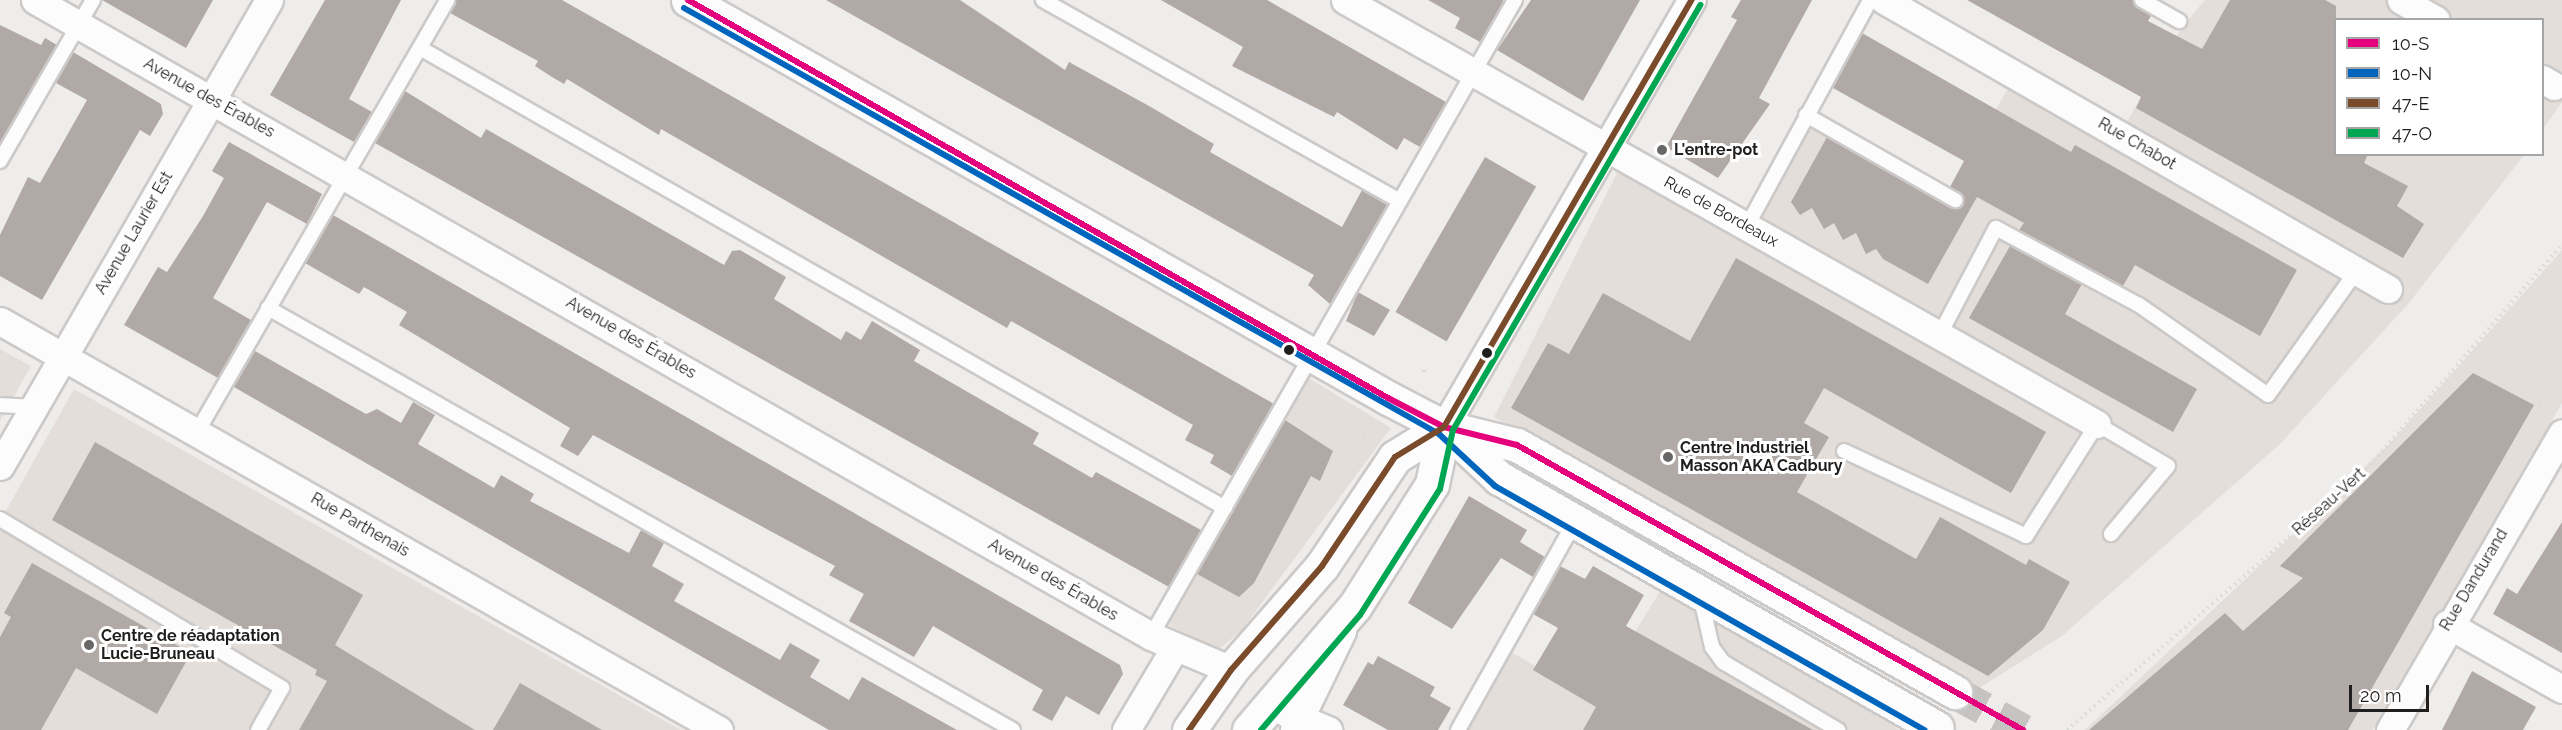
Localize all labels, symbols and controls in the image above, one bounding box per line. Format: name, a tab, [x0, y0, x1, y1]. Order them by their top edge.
legend	[2334, 18, 2544, 156]
text: 10-S	[2392, 33, 2429, 54]
street label: Avenue des Érables	[140, 54, 278, 142]
text: 10-N	[2392, 63, 2432, 84]
text: 47-E	[2392, 93, 2429, 114]
street label: Rue Chabot	[2095, 114, 2179, 174]
text: 47-O	[2392, 123, 2432, 144]
place label: L'entre-pot	[1674, 140, 1758, 160]
marker: L'entre-pot	[1655, 143, 1669, 157]
street label: Avenue Laurier Est	[91, 168, 177, 298]
street label: Rue de Bordeaux	[1660, 173, 1782, 251]
street label: Avenue des Érables	[563, 293, 699, 383]
unlabelled marker	[1283, 344, 1295, 356]
unlabelled marker	[1481, 347, 1493, 359]
place label: Centre Industriel Masson AKA Cadbury	[1680, 438, 1843, 476]
marker: Centre Industriel Masson AKA Cadbury	[1661, 450, 1675, 464]
street label: Réseau-Vert	[2289, 464, 2369, 540]
street label: Rue Parthenais	[307, 489, 413, 561]
street label: Rue Dandurand	[2436, 525, 2512, 635]
street label: Avenue des Érables	[985, 535, 1121, 625]
place label: Centre de réadaptation Lucie-Bruneau	[101, 626, 280, 664]
marker: Centre de réadaptation Lucie-Bruneau	[82, 638, 96, 652]
scale bar	[2352, 673, 2432, 711]
text: 20 m	[2360, 685, 2402, 706]

